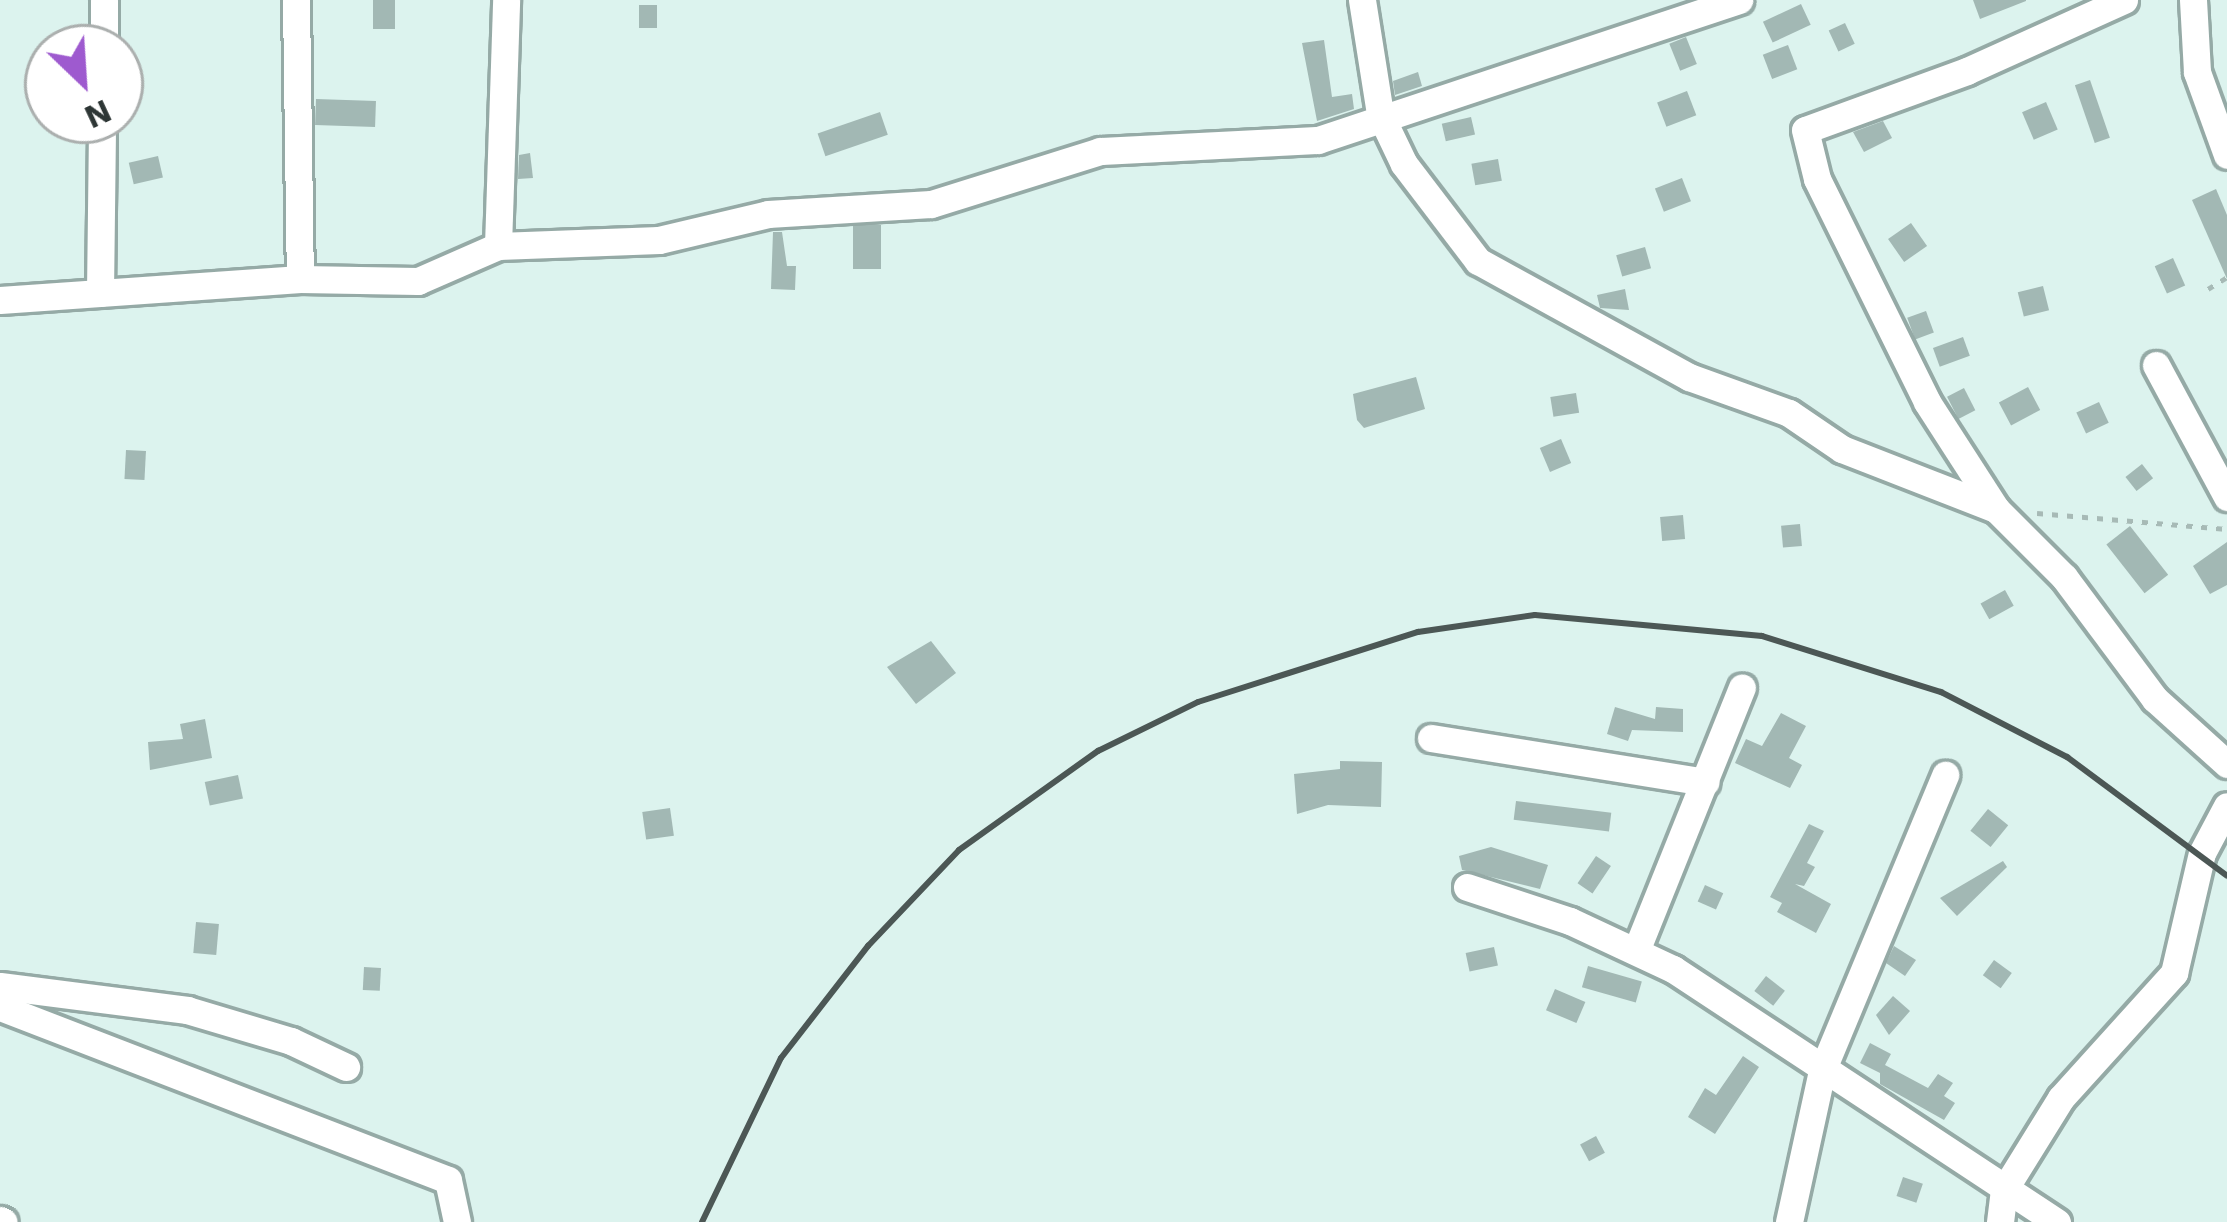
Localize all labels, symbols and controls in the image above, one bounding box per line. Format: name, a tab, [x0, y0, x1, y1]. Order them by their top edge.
north arrow	[24, 24, 144, 144]
text: N	[79, 92, 117, 137]

